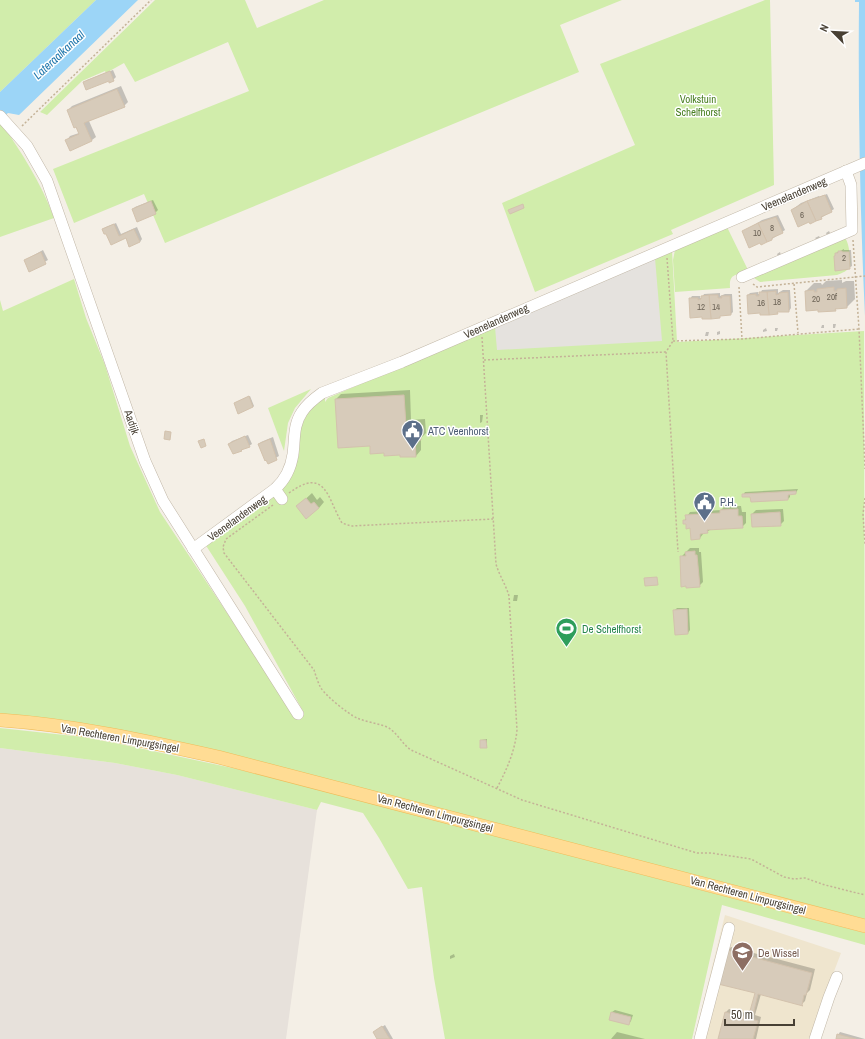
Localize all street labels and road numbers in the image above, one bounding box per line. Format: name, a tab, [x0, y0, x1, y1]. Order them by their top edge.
street label: Veenelandenweg	[759, 174, 829, 214]
street label: Veenelandenweg	[462, 301, 530, 341]
street label: Aadijk	[121, 407, 143, 437]
street label: Veenelandenweg	[205, 492, 269, 544]
street label: Van Rechteren Limpurgsingel	[60, 721, 180, 755]
street label: Van Rechteren Limpurgsingel	[376, 791, 494, 835]
street label: Van Rechteren Limpurgsingel	[689, 873, 807, 917]

